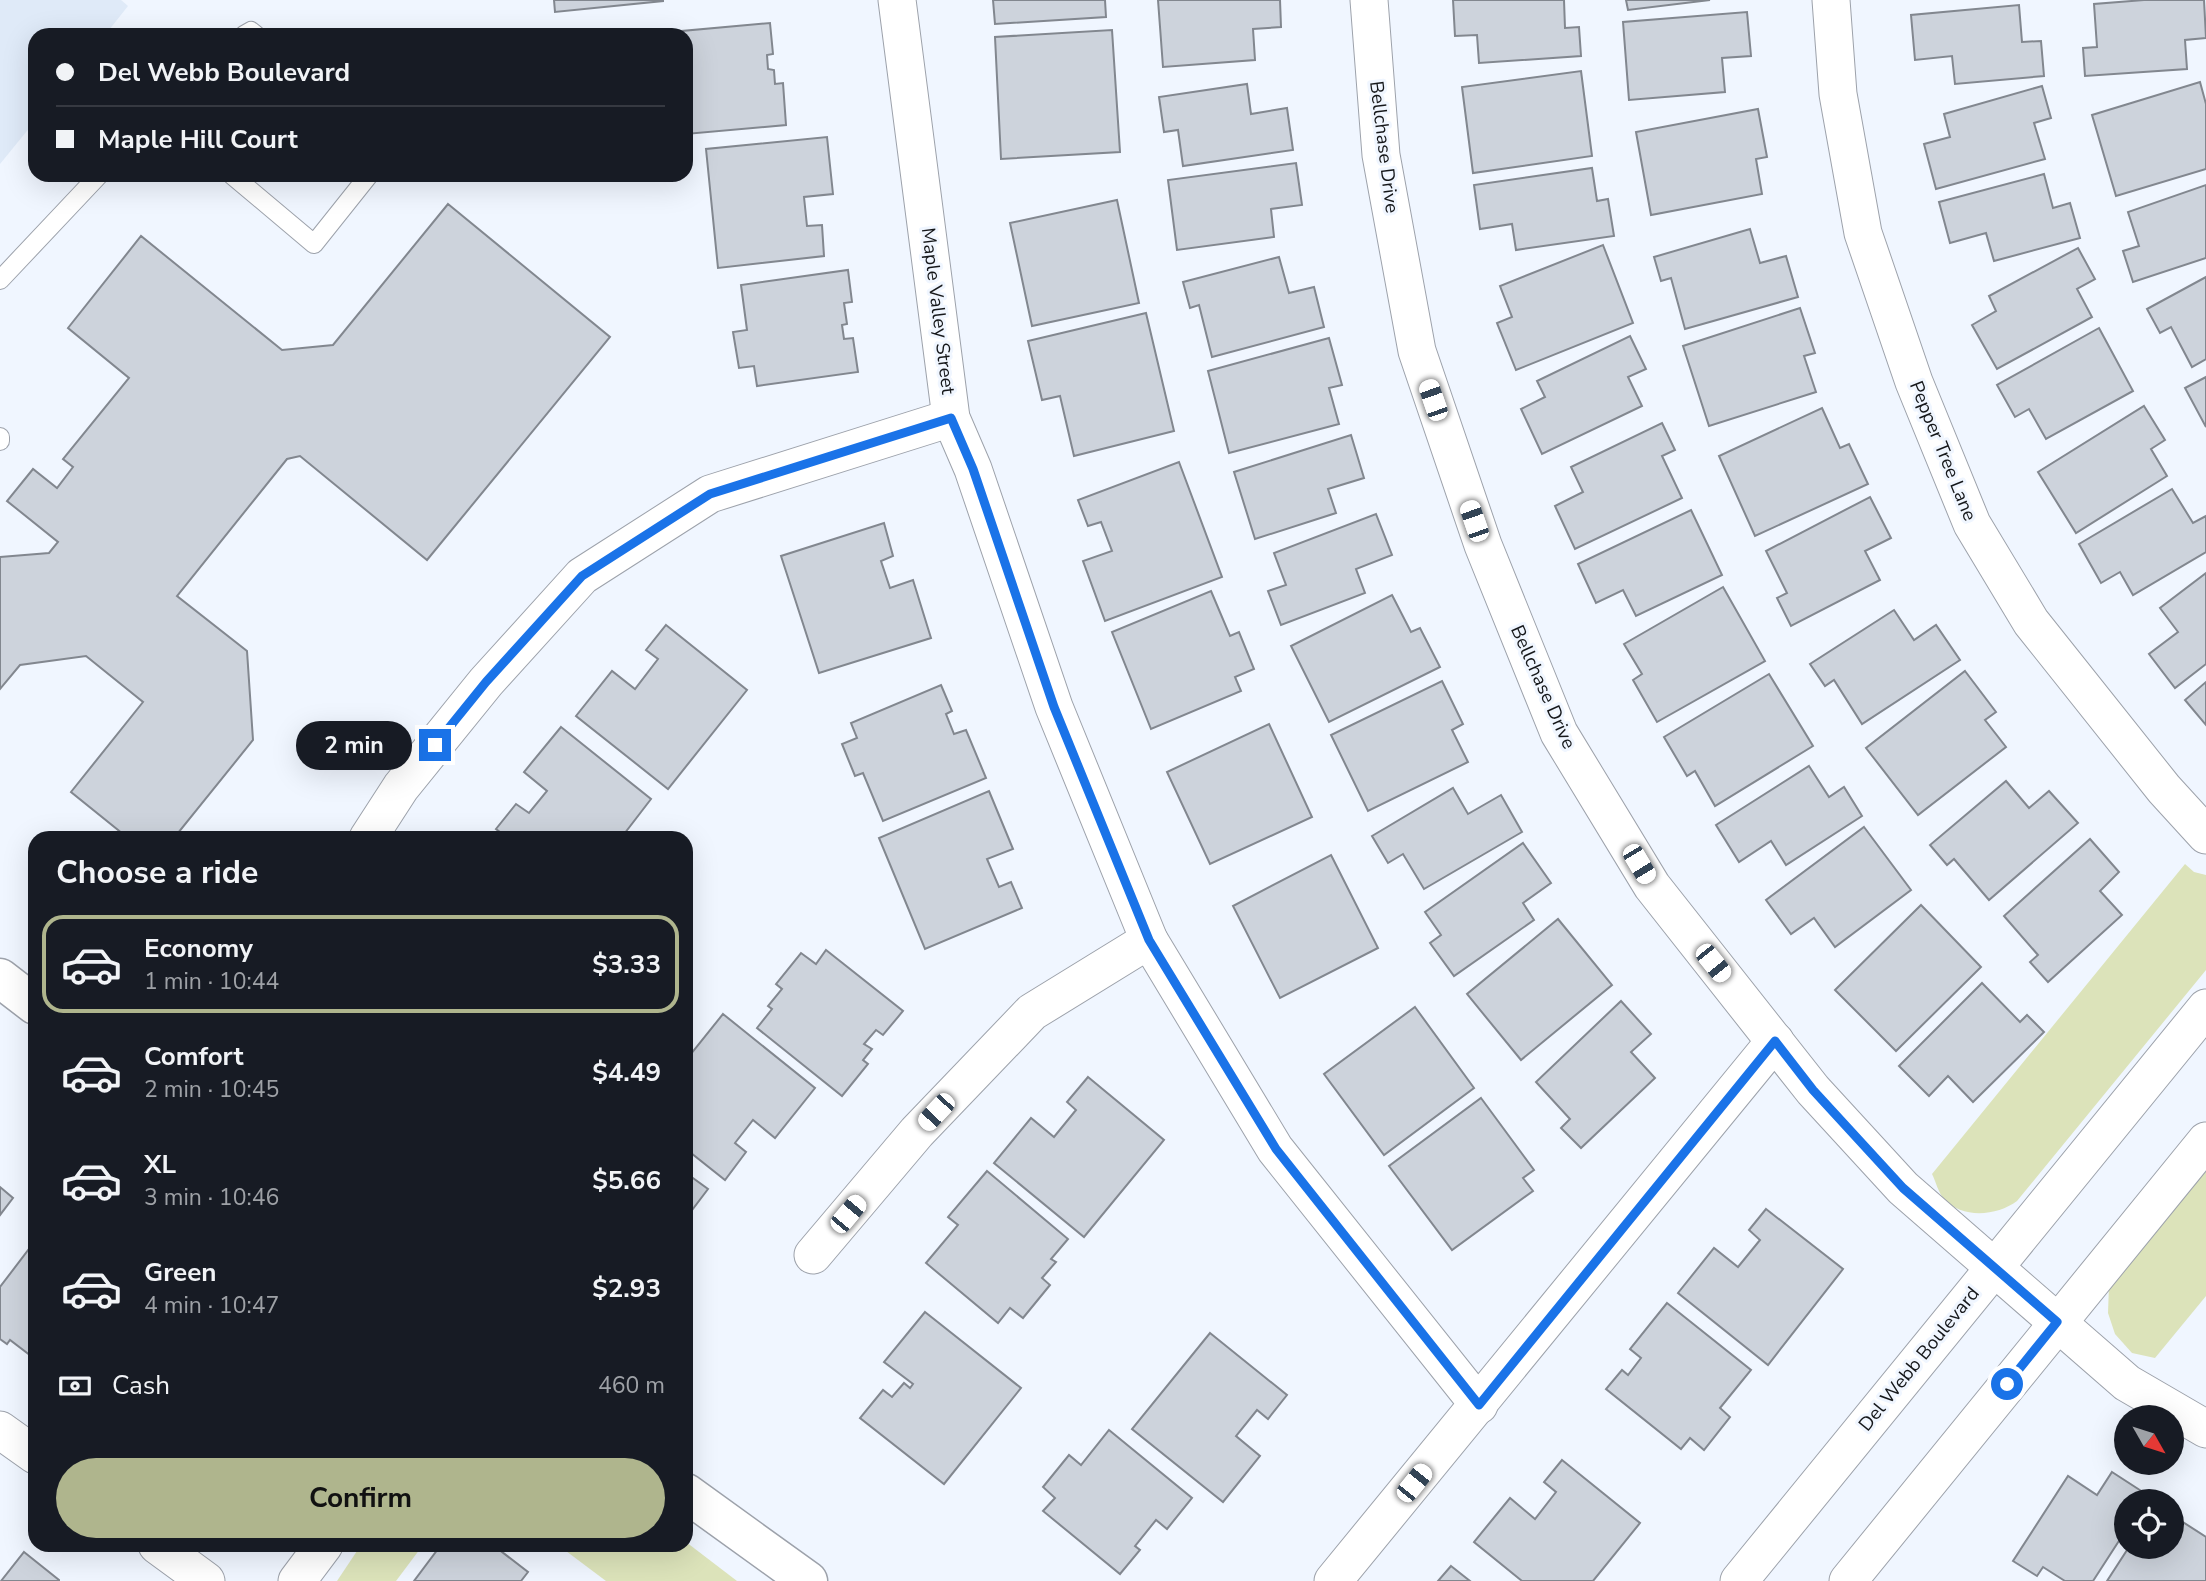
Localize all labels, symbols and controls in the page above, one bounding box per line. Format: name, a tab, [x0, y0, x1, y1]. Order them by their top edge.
text: Del Webb Boulevard	[98, 55, 350, 90]
street label: Bellchase Drive	[1363, 79, 1405, 215]
text: Maple Hill Court	[98, 122, 298, 157]
street label: Maple Valley Street	[915, 226, 961, 396]
car	[1417, 377, 1450, 423]
street label: Pepper Tree Lane	[1903, 377, 1983, 525]
car	[1458, 498, 1491, 544]
street label: Bellchase Drive	[1504, 621, 1582, 753]
callout: 2 min	[295, 720, 410, 770]
route end	[419, 729, 451, 761]
text: 2 min	[324, 730, 384, 761]
car	[1620, 841, 1659, 887]
text: Choose a ride	[56, 851, 258, 894]
text: Economy	[144, 931, 253, 966]
icon: car	[60, 933, 123, 996]
car	[1692, 940, 1735, 986]
text: $3.33	[592, 947, 661, 982]
text: 1 min · 10:44	[144, 966, 279, 997]
text: Comfort	[144, 1039, 244, 1074]
icon: car	[60, 1041, 123, 1104]
text: $4.49	[592, 1055, 661, 1090]
text: 2 min · 10:45	[144, 1074, 279, 1105]
car	[914, 1089, 959, 1135]
text: XL	[144, 1147, 176, 1182]
icon: car	[60, 1149, 123, 1212]
text: $5.66	[592, 1163, 661, 1198]
text: 3 min · 10:46	[144, 1182, 279, 1213]
car	[827, 1191, 870, 1237]
text: Green	[144, 1255, 217, 1290]
icon: car	[60, 1257, 123, 1320]
text: $2.93	[592, 1271, 661, 1306]
street label: Del Webb Boulevard	[1853, 1281, 1985, 1437]
text: 4 min · 10:47	[144, 1290, 279, 1321]
icon: cash	[56, 1367, 94, 1405]
text: Cash	[112, 1368, 170, 1403]
route start	[1991, 1368, 2023, 1400]
text: 460 m	[598, 1370, 665, 1401]
north arrow	[2114, 1405, 2184, 1475]
map controls	[2114, 1405, 2184, 1559]
button: Confirm	[56, 1458, 665, 1538]
car	[1393, 1460, 1436, 1506]
button: locate	[2114, 1489, 2184, 1559]

